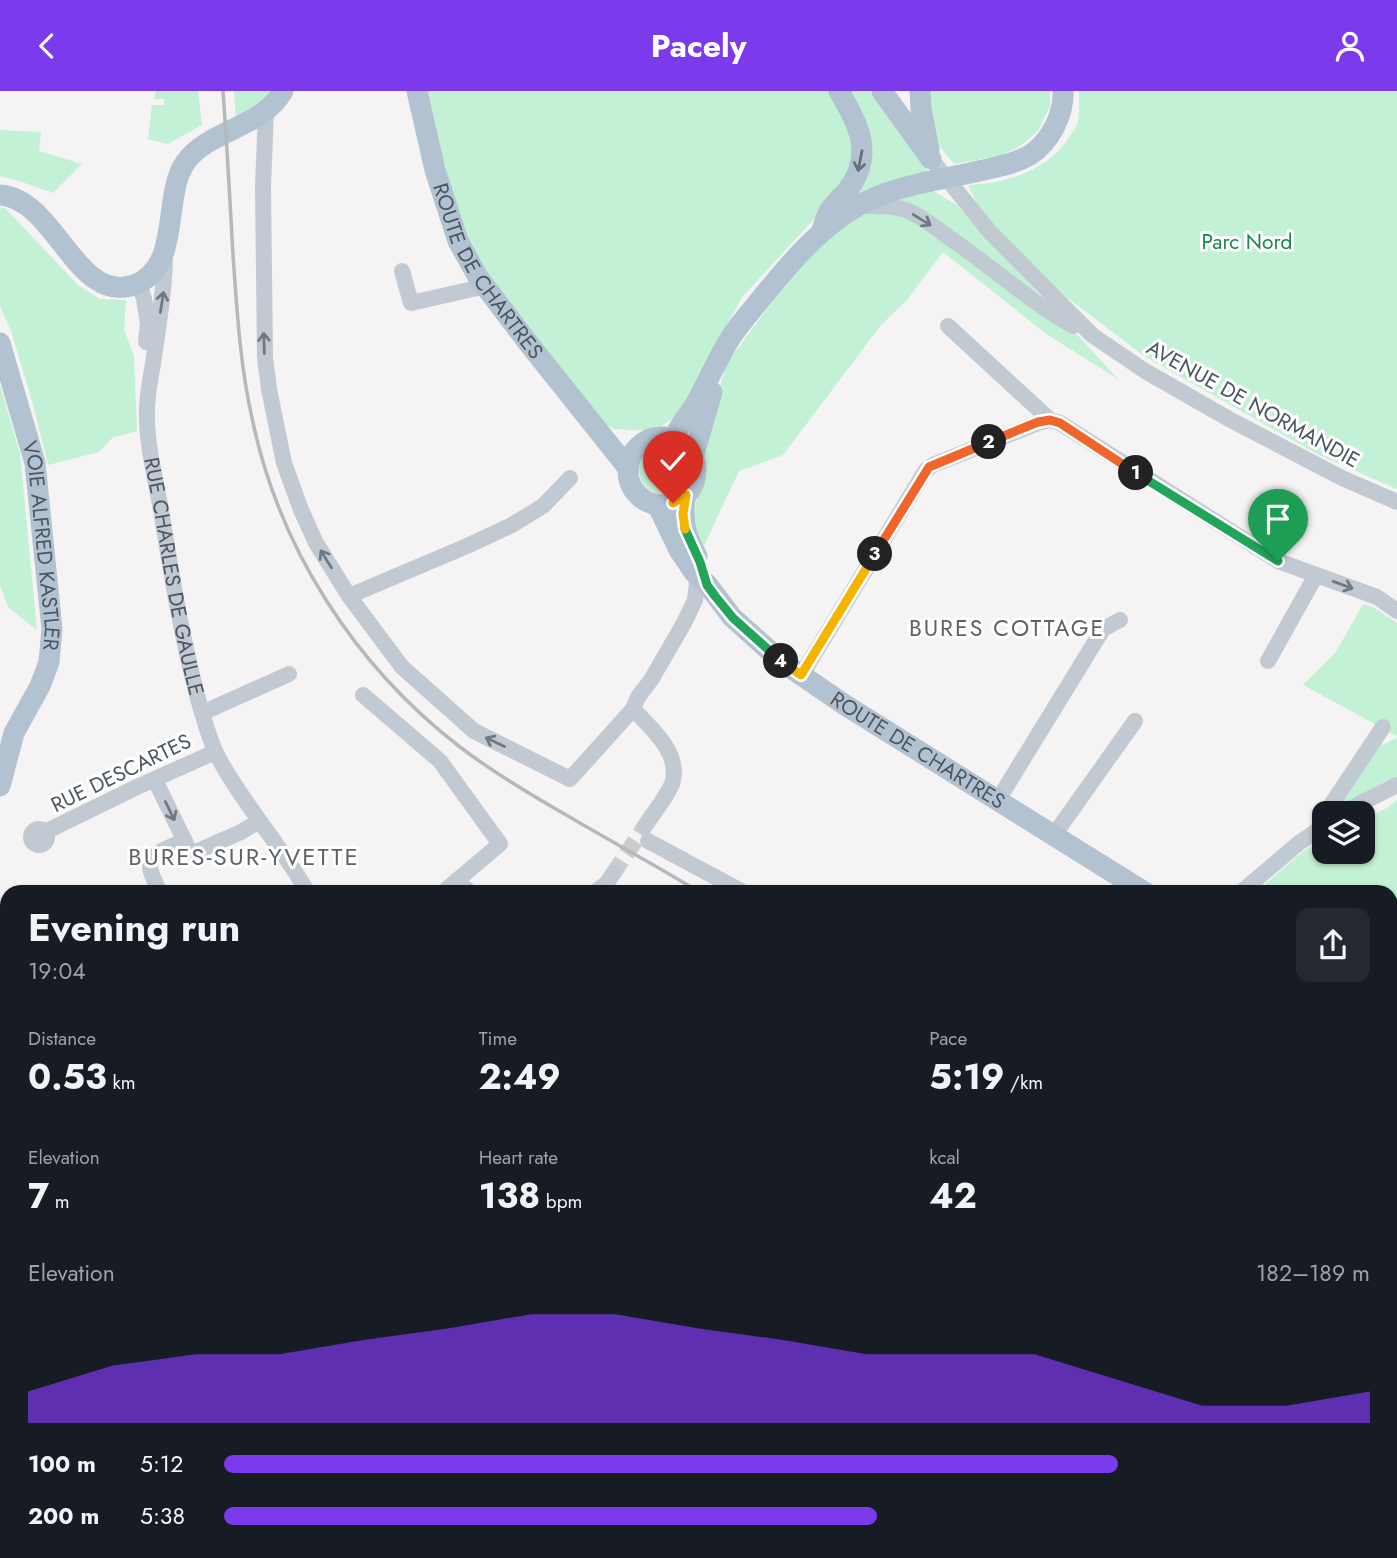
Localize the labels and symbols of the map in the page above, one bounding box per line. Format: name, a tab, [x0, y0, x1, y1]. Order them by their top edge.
one-way arrow	[853, 149, 867, 172]
street label: ROUTE DE CHARTRES	[425, 179, 550, 365]
one-way arrow	[912, 213, 932, 227]
park label: Parc Nord	[1201, 227, 1293, 257]
one-way arrow	[156, 291, 169, 314]
one-way arrow	[258, 331, 271, 354]
street label: AVENUE DE NORMANDIE	[1141, 333, 1365, 475]
pin: 2	[972, 425, 1006, 459]
pin	[643, 431, 703, 503]
street label: VOIE ALFRED KASTLER	[14, 437, 67, 652]
street label: RUE CHARLES DE GAULLE	[136, 455, 211, 699]
pin: 1	[1118, 455, 1154, 491]
pin	[1248, 489, 1308, 561]
pin: 3	[858, 537, 892, 571]
one-way arrow	[319, 550, 333, 570]
one-way arrow	[1331, 580, 1353, 592]
district label: BURES COTTAGE	[909, 611, 1105, 645]
pin: 4	[764, 643, 798, 679]
street label: ROUTE DE CHARTRES	[824, 684, 1011, 816]
street label: RUE DESCARTES	[46, 726, 196, 820]
one-way arrow	[485, 735, 506, 749]
one-way arrow	[164, 800, 178, 821]
district label: BURES-SUR-YVETTE	[128, 839, 360, 874]

